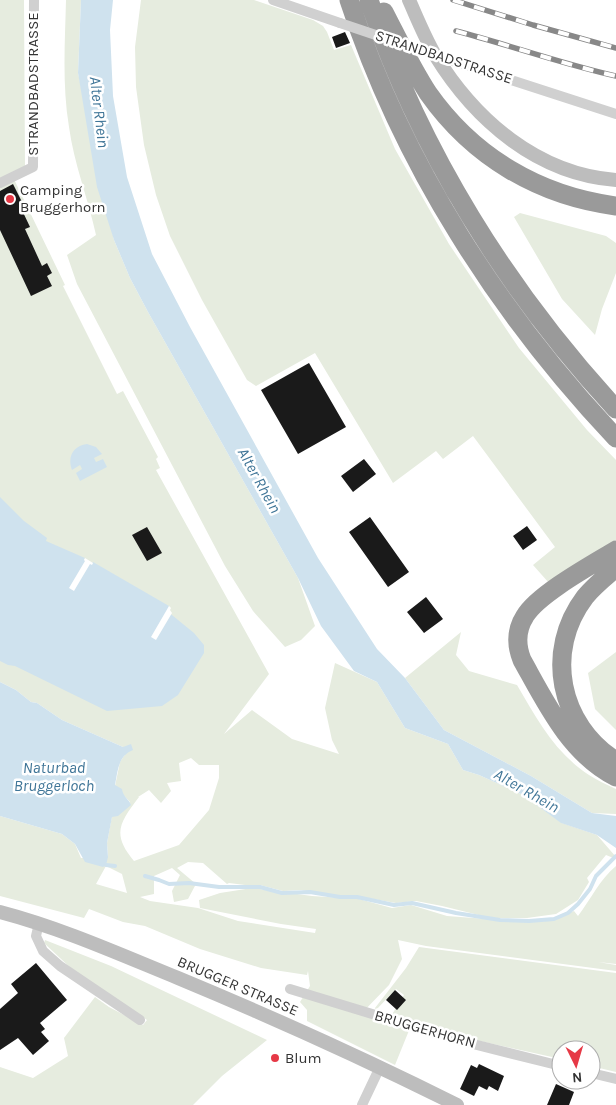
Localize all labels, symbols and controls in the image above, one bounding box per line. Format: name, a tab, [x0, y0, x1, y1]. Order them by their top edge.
street label: STRANDBADSTRASSE	[24, 12, 42, 156]
street label: STRANDBADSTRASSE	[373, 26, 515, 88]
water label: Alter Rhein	[86, 75, 113, 149]
place label: Camping Bruggerhorn	[20, 181, 106, 216]
marker: Camping Bruggerhorn	[4, 193, 16, 205]
water label: Alter Rhein	[234, 444, 285, 516]
water label: Naturbad Bruggerloch	[14, 758, 94, 795]
water label: Alter Rhein	[491, 764, 563, 817]
street label: BRUGGER STRASSE	[175, 952, 301, 1020]
street label: BRUGGERHORN	[372, 1006, 478, 1052]
north arrow	[551, 1040, 601, 1090]
place label: Blum	[285, 1049, 322, 1067]
marker: Blum	[269, 1052, 281, 1064]
text: N	[571, 1069, 583, 1086]

